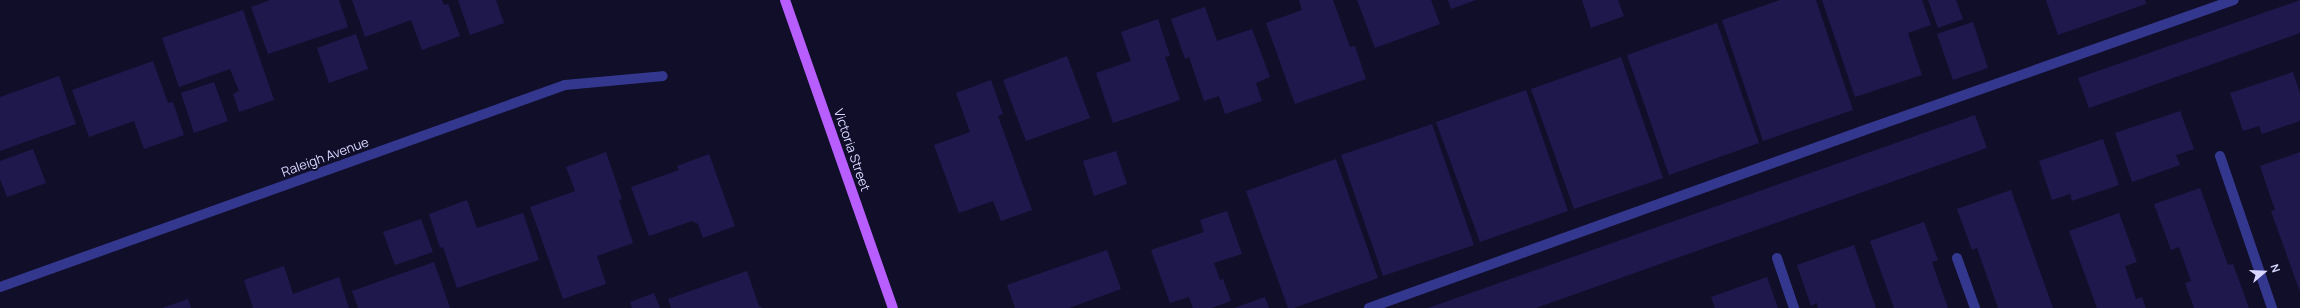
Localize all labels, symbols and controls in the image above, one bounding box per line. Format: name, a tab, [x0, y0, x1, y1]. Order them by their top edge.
street label: Victoria Street	[831, 107, 873, 193]
street label: Raleigh Avenue	[279, 134, 371, 180]
north arrow	[2244, 252, 2284, 292]
text: N	[2267, 262, 2284, 274]

